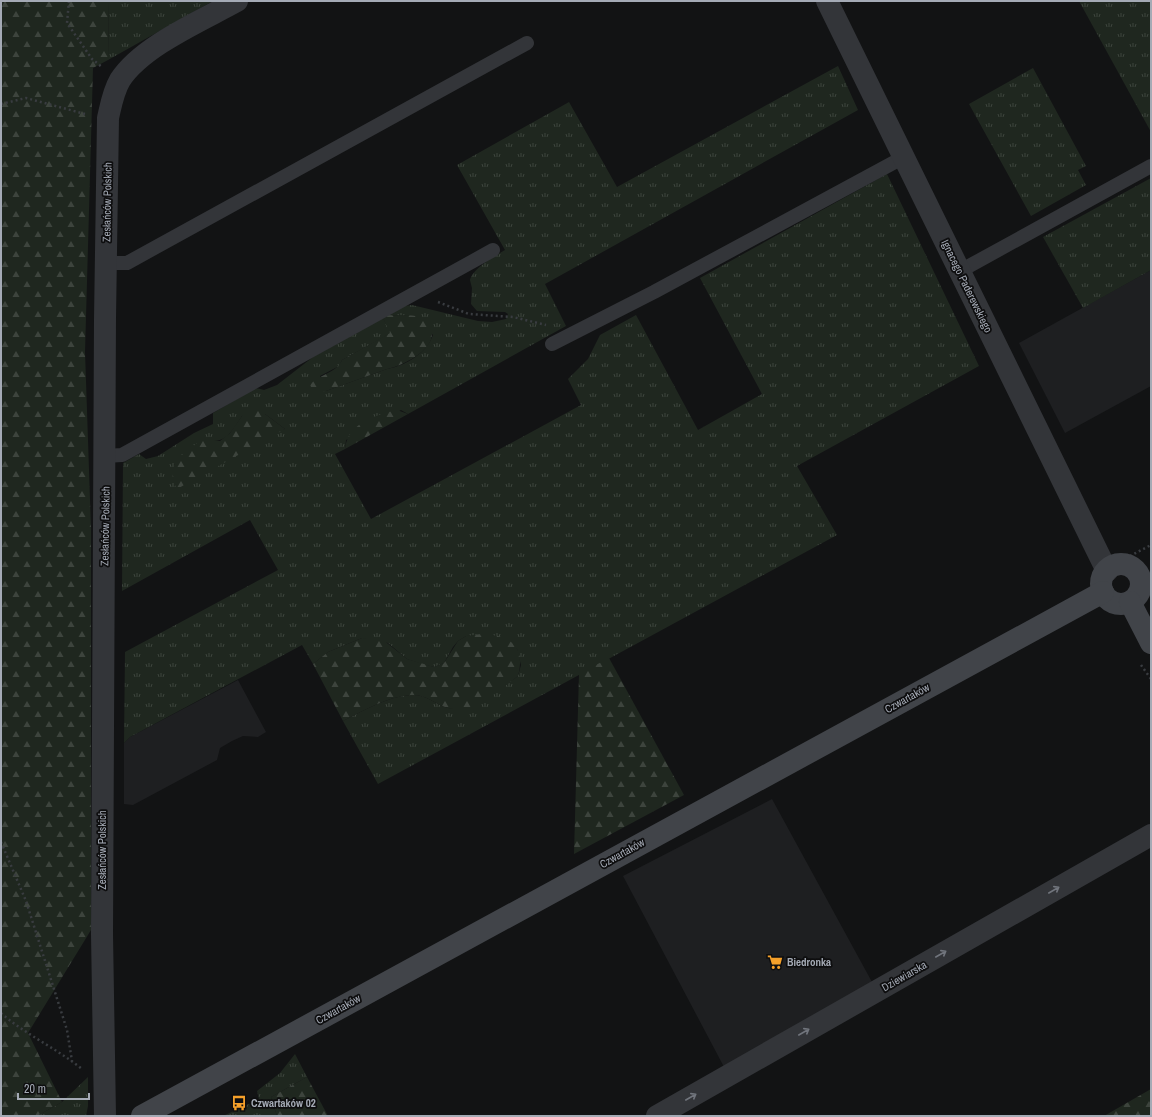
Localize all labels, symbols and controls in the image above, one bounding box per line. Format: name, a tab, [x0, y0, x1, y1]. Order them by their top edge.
street label: Zesłańców Polskich	[99, 162, 115, 242]
street label: Ignacego Paderewskiego	[938, 237, 996, 335]
street label: Zesłańców Polskich	[97, 486, 113, 566]
street label: Czwartaków	[882, 680, 932, 716]
street label: Zesłańców Polskich	[95, 810, 109, 890]
street label: Czwartaków	[597, 835, 647, 871]
one-way arrow	[1048, 886, 1060, 894]
one-way arrow	[935, 950, 947, 958]
supermarket icon: Biedronka	[766, 953, 784, 971]
place label: Biedronka	[787, 955, 831, 969]
street label: Dziewiarska	[879, 958, 929, 994]
street label: Czwartaków	[313, 991, 363, 1027]
one-way arrow	[798, 1028, 810, 1036]
scale bar	[18, 1075, 89, 1101]
text: 20 m	[24, 1081, 46, 1097]
one-way arrow	[685, 1092, 697, 1100]
bus stop icon: Czwartaków 02	[230, 1094, 248, 1112]
place label: Czwartaków 02	[251, 1096, 316, 1110]

